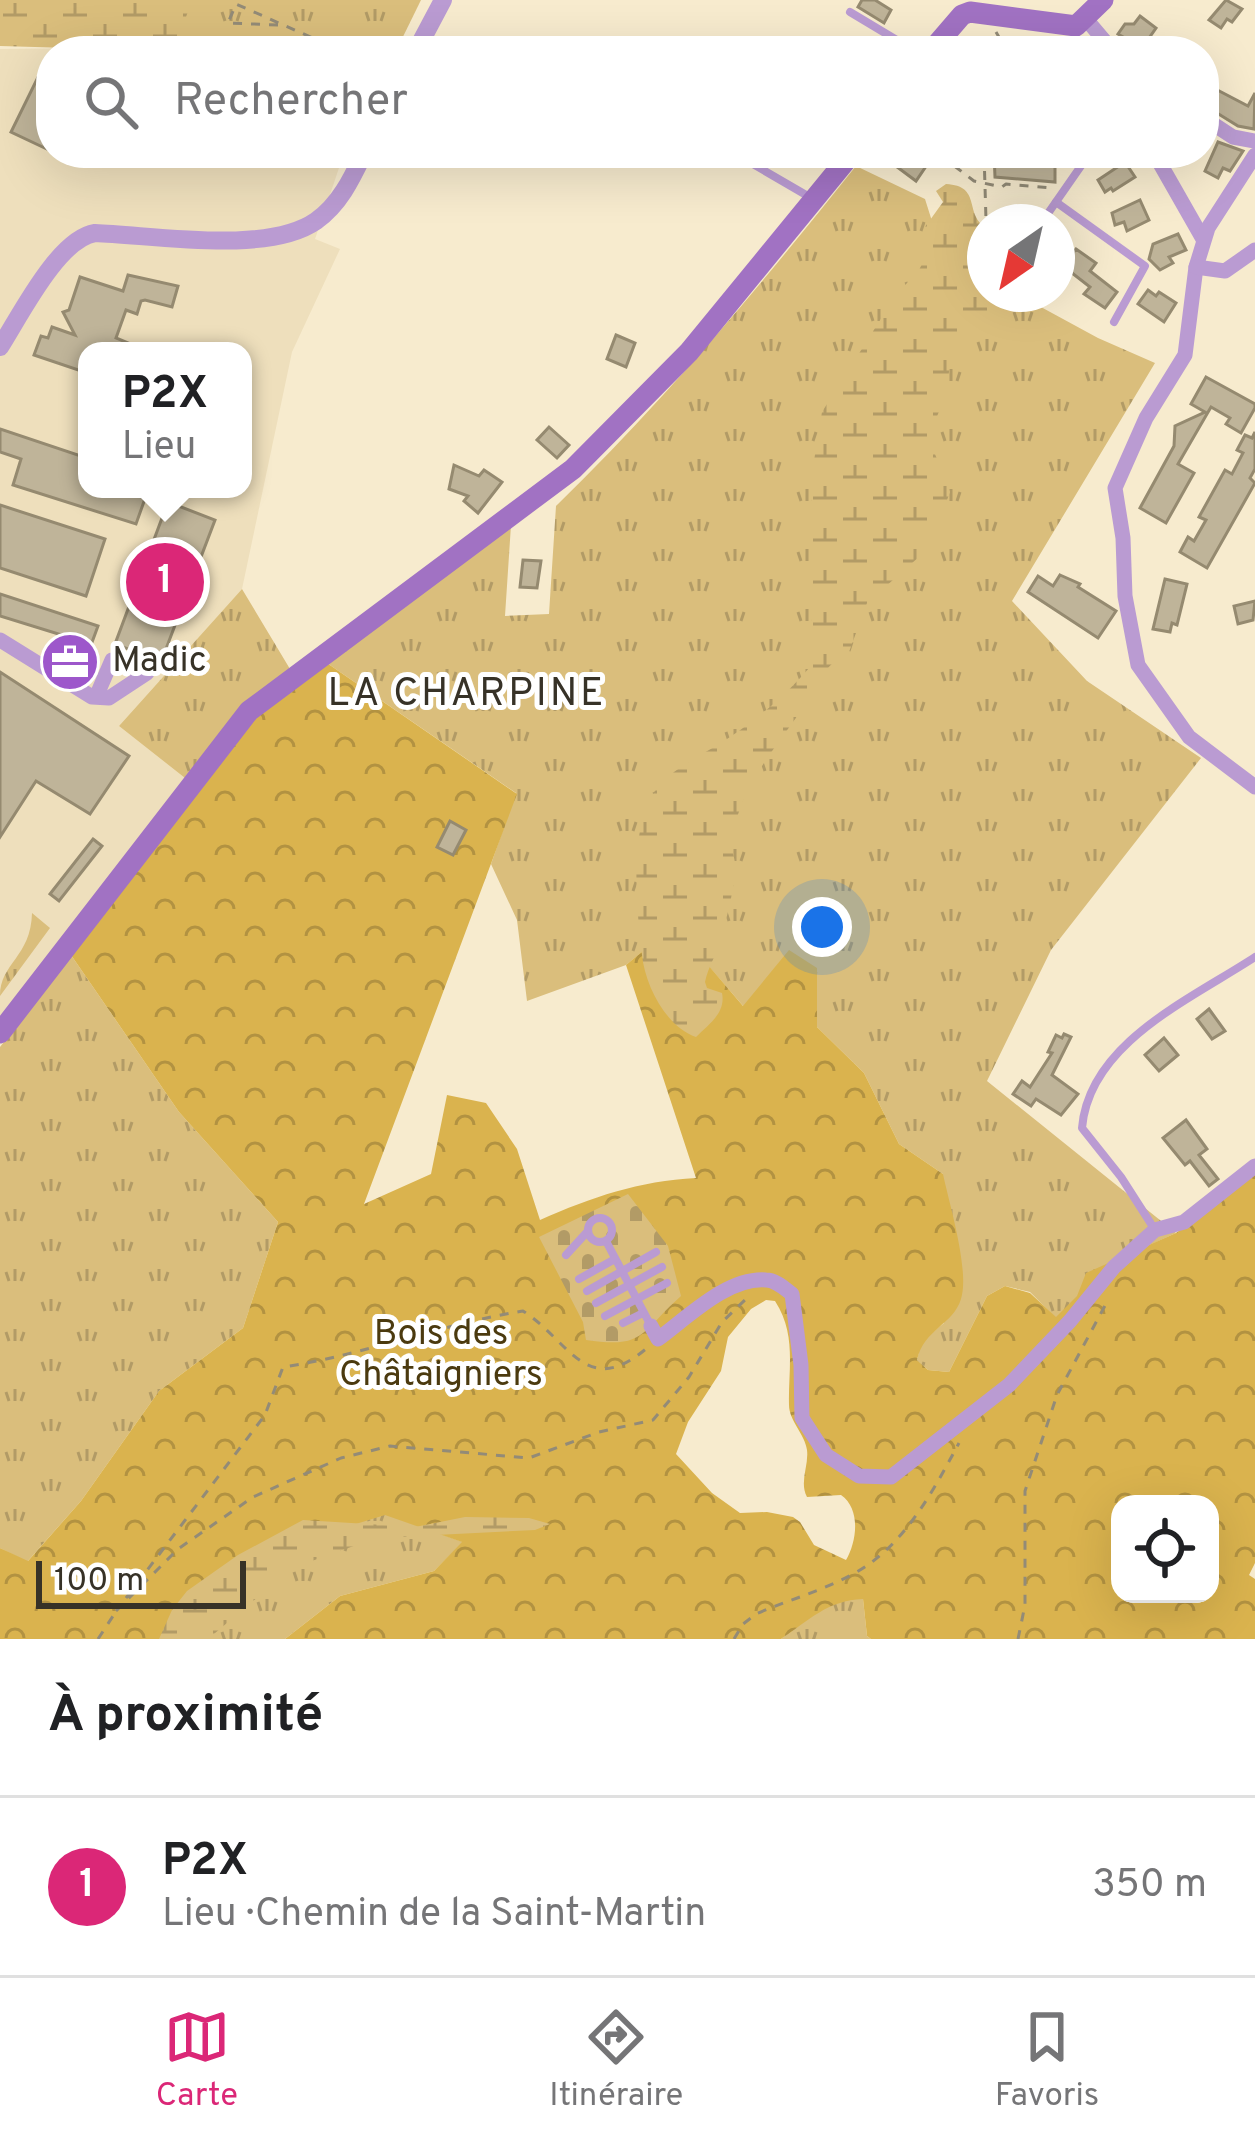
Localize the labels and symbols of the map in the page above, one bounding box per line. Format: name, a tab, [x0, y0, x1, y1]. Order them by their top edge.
north arrow	[967, 204, 1075, 312]
pin: 1	[126, 537, 204, 627]
office icon: Madic	[39, 631, 101, 693]
place label: Madic	[112, 639, 207, 685]
district label: LA CHARPINE	[328, 671, 606, 720]
your location	[792, 897, 852, 957]
park label: Bois des Châtaigniers	[339, 1312, 543, 1399]
scale bar	[36, 1555, 246, 1608]

